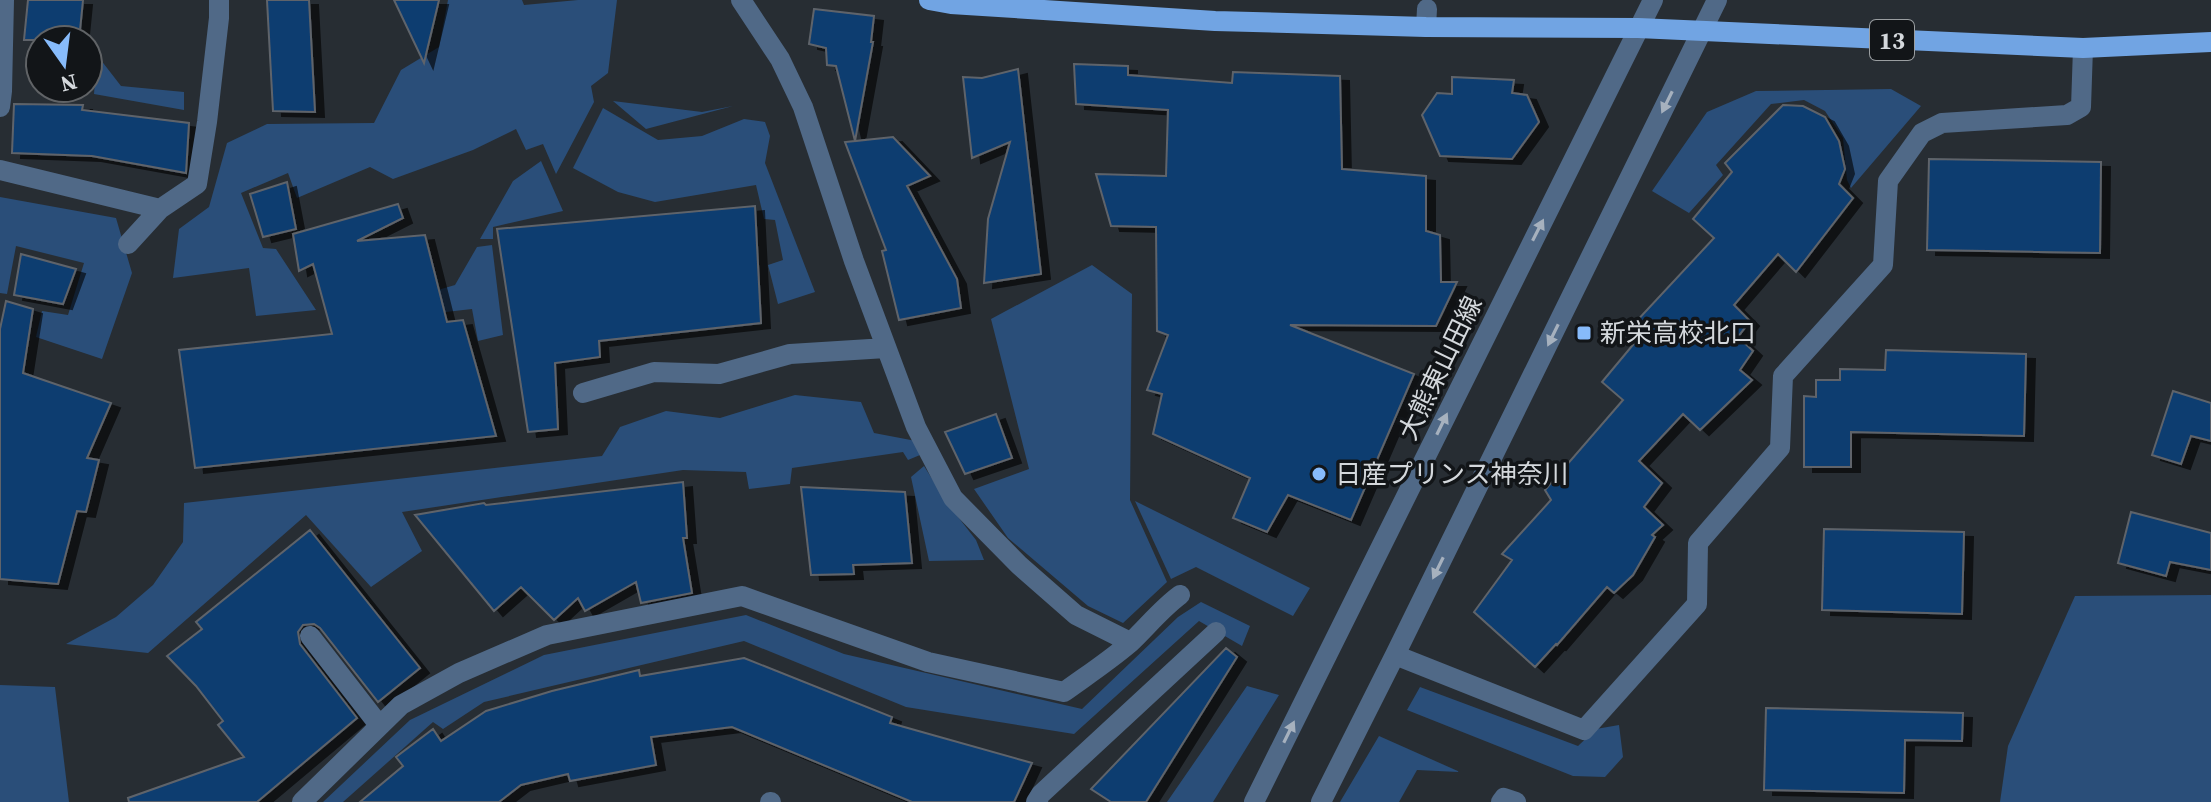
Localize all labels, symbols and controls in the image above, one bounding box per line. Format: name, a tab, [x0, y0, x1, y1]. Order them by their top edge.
road number: 13	[1870, 20, 1914, 60]
north arrow	[24, 24, 104, 104]
text: N	[57, 67, 80, 100]
one-way arrow	[1660, 90, 1674, 113]
one-way arrow	[1532, 219, 1545, 242]
street label: 大熊東山田線	[1390, 290, 1490, 446]
place label: 新栄高校北口	[1600, 315, 1756, 351]
one-way arrow	[1546, 324, 1559, 347]
marker: 新栄高校北口	[1575, 324, 1593, 342]
one-way arrow	[1435, 412, 1448, 435]
place label: 日産プリンス神奈川	[1335, 456, 1568, 492]
marker: 日産プリンス神奈川	[1310, 465, 1328, 483]
one-way arrow	[1431, 557, 1445, 580]
one-way arrow	[1282, 721, 1295, 744]

